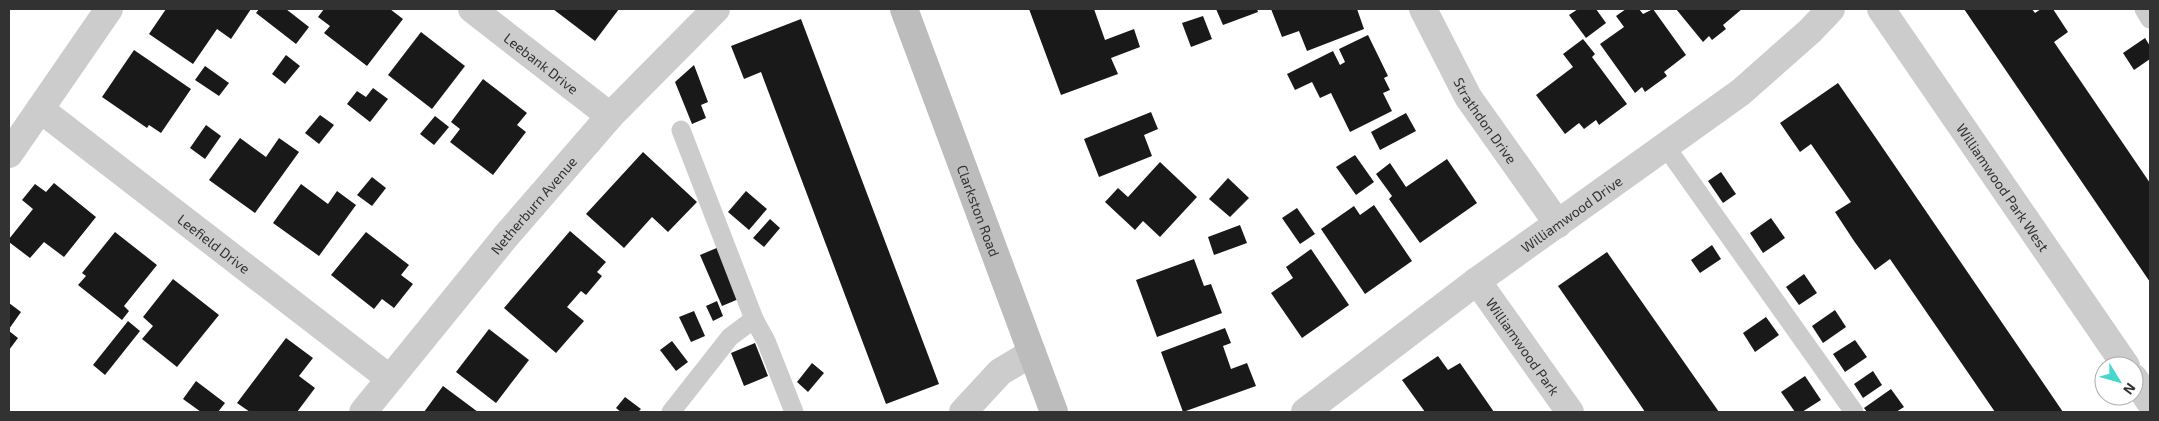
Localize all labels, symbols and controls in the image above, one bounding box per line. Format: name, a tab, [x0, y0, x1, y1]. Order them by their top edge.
street label: Leebank Drive	[501, 29, 582, 97]
street label: Strathdon Drive	[1451, 74, 1521, 167]
street label: Williamwood Park West	[1953, 120, 2053, 254]
street label: Netherburn Avenue	[486, 153, 580, 257]
street label: Clarkston Road	[954, 162, 1004, 259]
street label: Williamwood Drive	[1517, 172, 1625, 256]
street label: Leefield Drive	[175, 210, 254, 277]
street label: Williamwood Park	[1483, 294, 1564, 398]
north arrow	[2094, 356, 2144, 406]
text: N	[2120, 380, 2140, 398]

